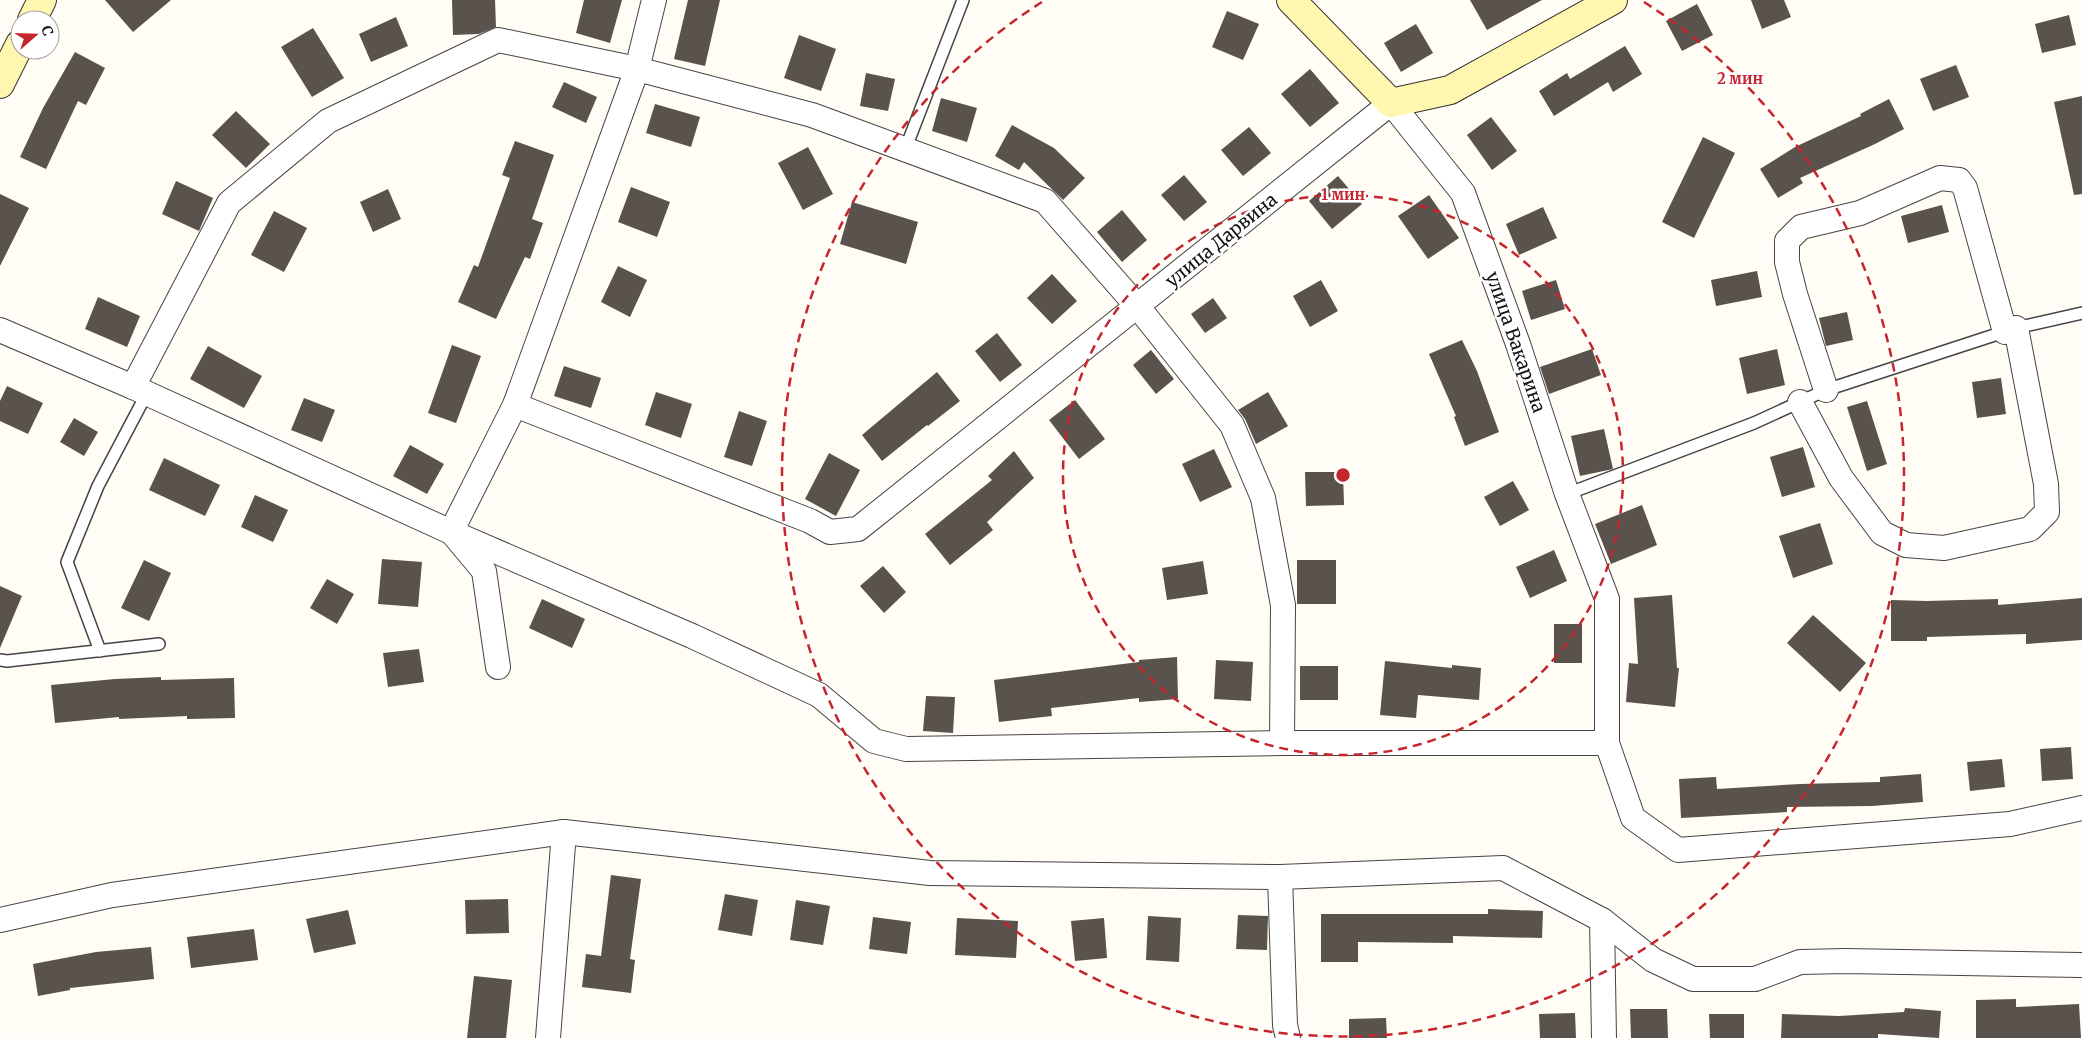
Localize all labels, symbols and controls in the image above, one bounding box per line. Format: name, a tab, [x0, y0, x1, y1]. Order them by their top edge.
north arrow	[10, 10, 60, 60]
text: С	[37, 23, 57, 38]
text: 2 мин	[1717, 69, 1763, 88]
text: 1 мин	[1321, 185, 1366, 204]
street label: улица Дарвина	[1160, 188, 1282, 292]
street label: улица Вакарина	[1481, 268, 1551, 416]
centre of rings	[1334, 466, 1352, 484]

